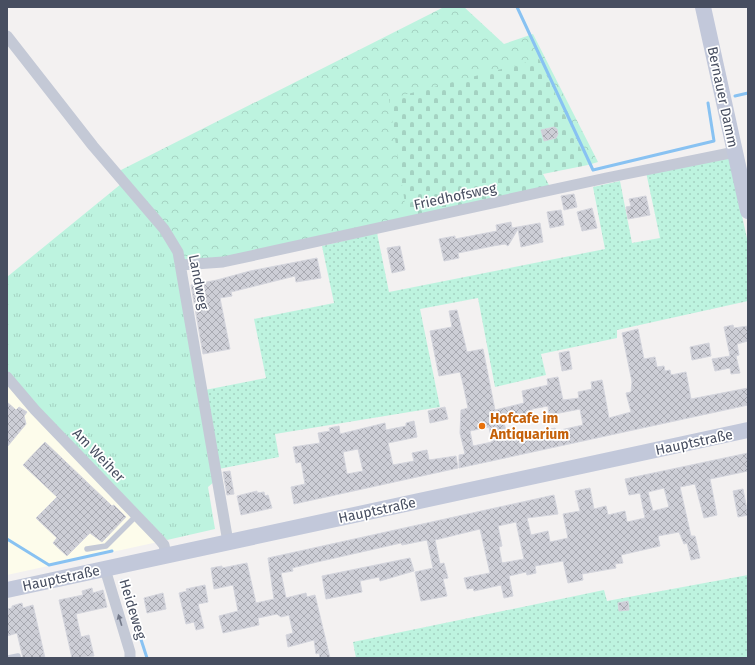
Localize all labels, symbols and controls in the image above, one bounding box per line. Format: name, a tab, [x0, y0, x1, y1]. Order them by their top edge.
street label: Bernauer Damm	[704, 45, 742, 149]
street label: Friedhofsweg	[412, 179, 499, 214]
street label: Landweg	[185, 253, 212, 312]
place label: Hofcafe im Antiquarium	[489, 410, 569, 443]
marker: Hofcafe im Antiquarium	[477, 421, 487, 431]
street label: Am Weiher	[69, 425, 129, 486]
street label: Hauptstraße	[654, 426, 734, 459]
street label: Hauptstraße	[337, 494, 417, 527]
street label: Hauptstraße	[21, 562, 101, 595]
street label: Heideweg	[115, 577, 150, 642]
one-way arrow	[117, 614, 123, 626]

